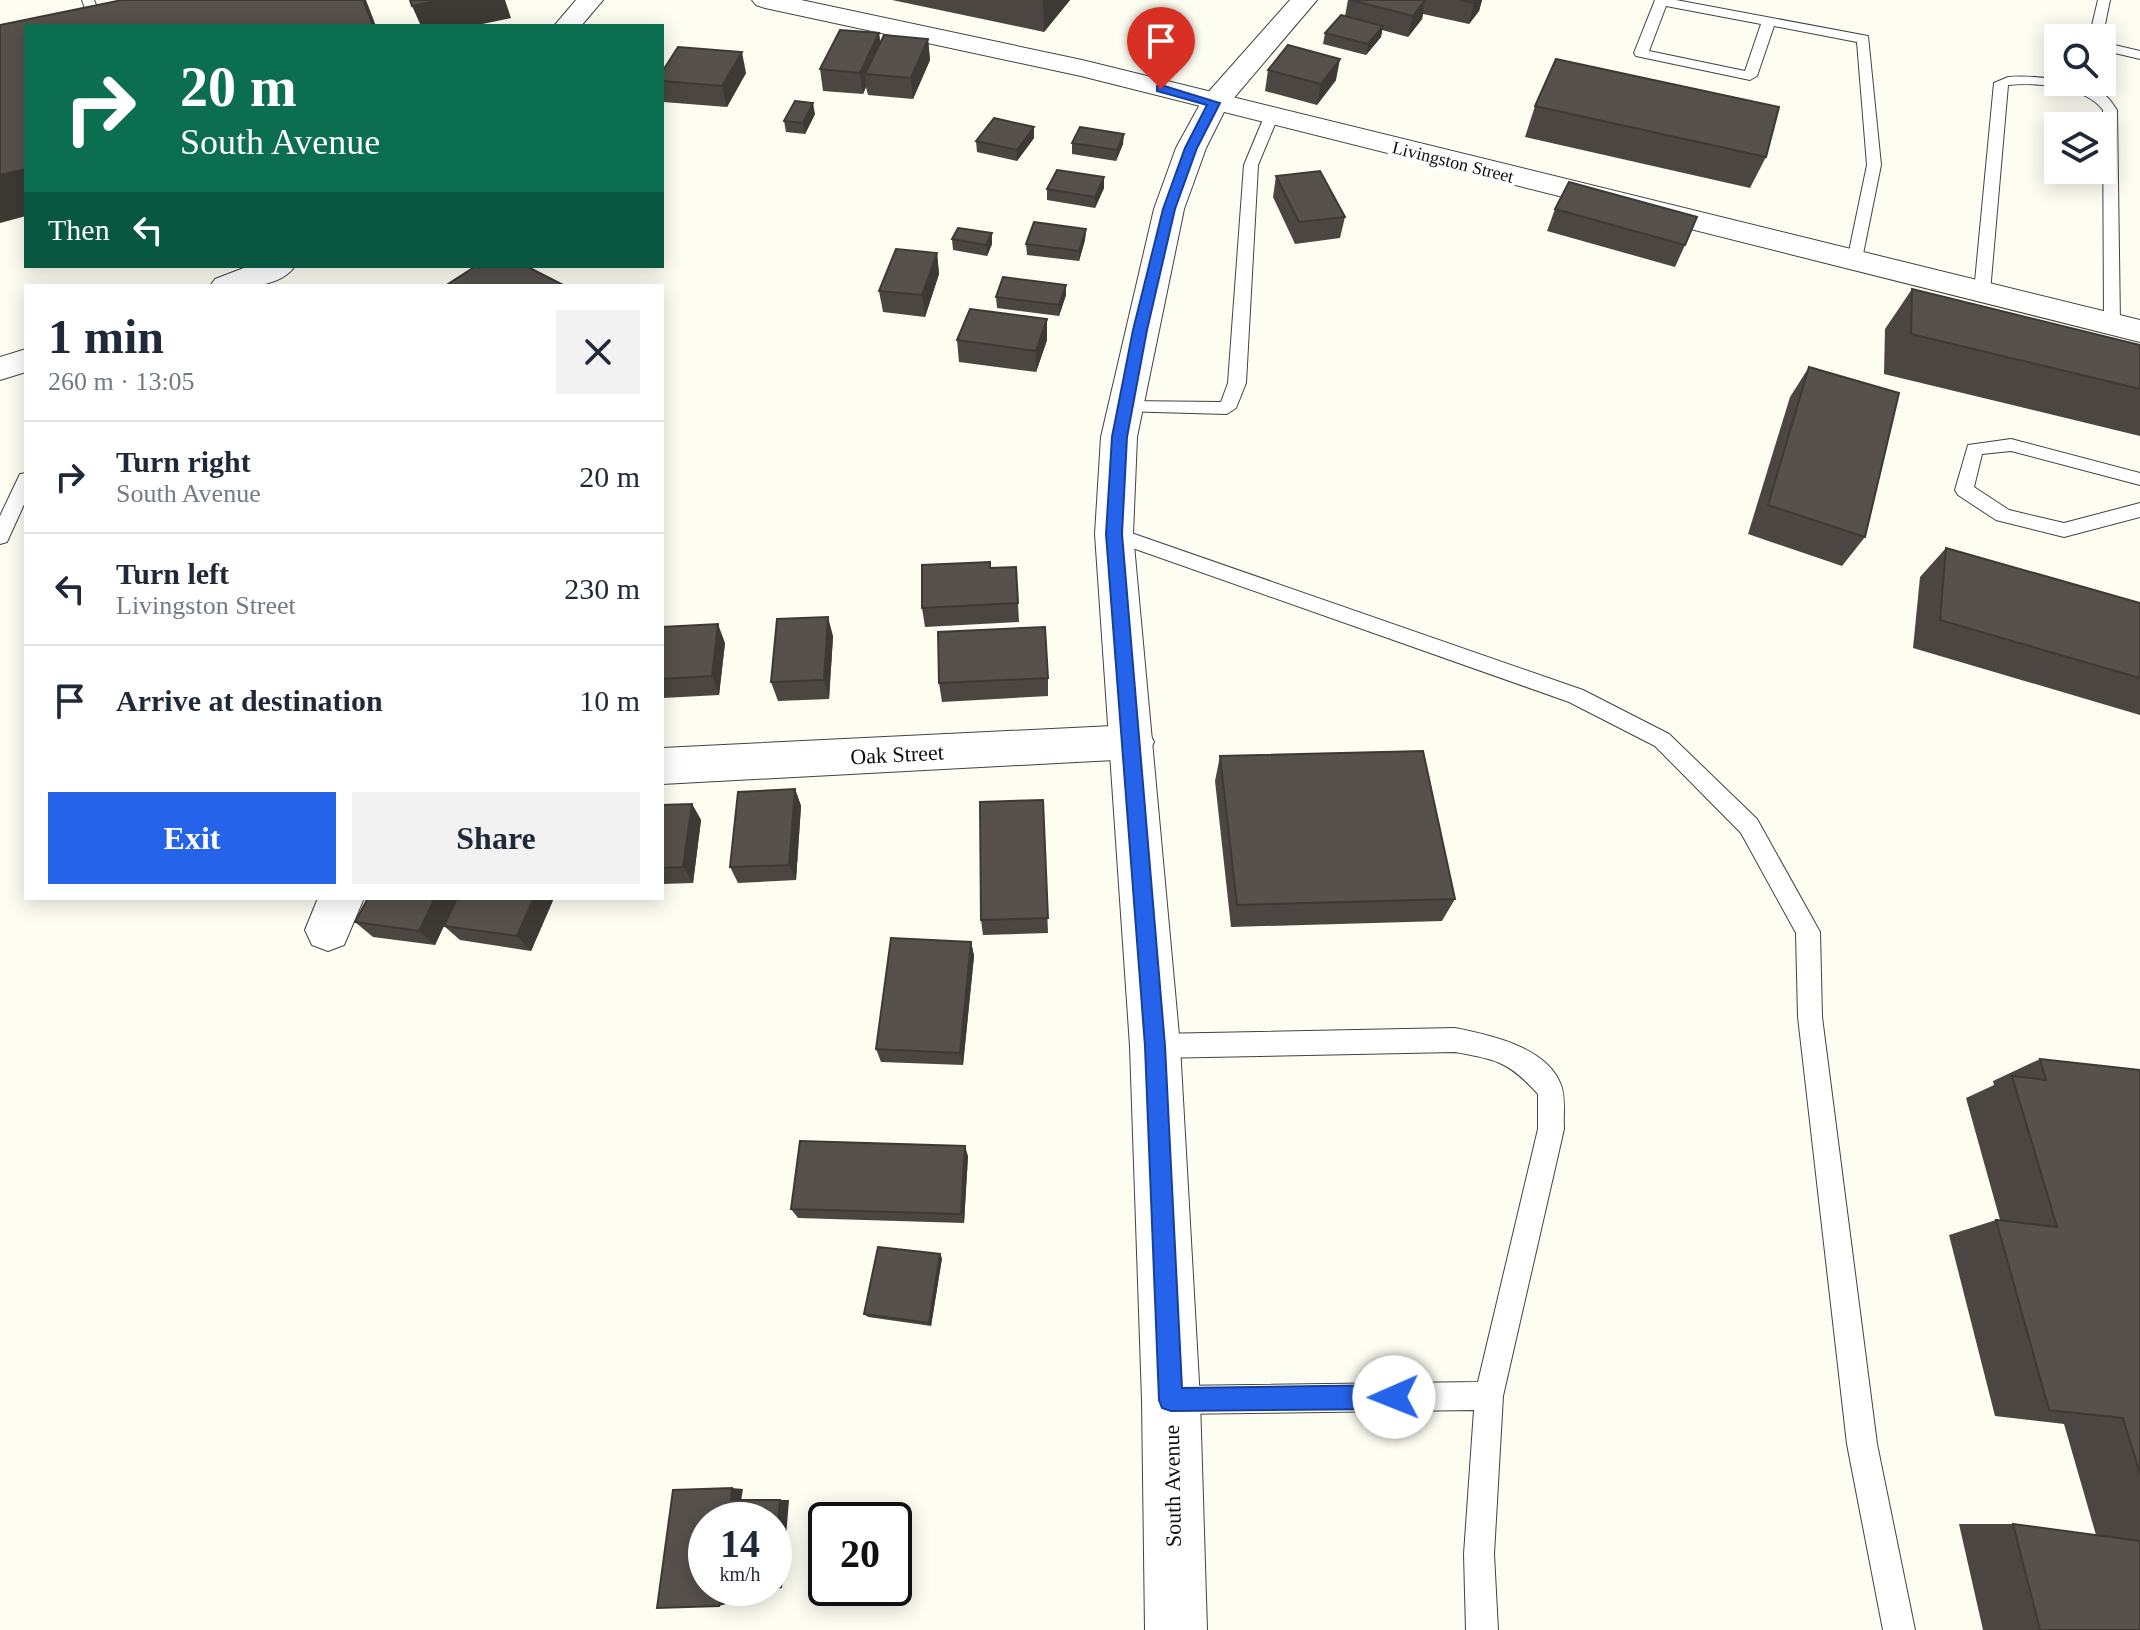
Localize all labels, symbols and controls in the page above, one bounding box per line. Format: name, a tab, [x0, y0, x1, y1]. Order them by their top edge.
pin	[1127, 7, 1195, 89]
icon: arrive	[1139, 19, 1183, 63]
map controls	[2044, 24, 2116, 184]
button: search	[2044, 24, 2116, 96]
icon: right	[48, 56, 152, 160]
text: 20 m	[180, 56, 297, 118]
button: layers	[2044, 112, 2116, 184]
text: South Avenue	[180, 122, 380, 162]
street label: Livingston Street	[1390, 137, 1516, 187]
icon: left	[126, 208, 170, 252]
text: Then	[48, 213, 110, 246]
text: 1 min	[48, 310, 164, 363]
button: close	[556, 310, 640, 394]
text: 260 m · 13:05	[48, 367, 195, 396]
text: Turn right	[116, 445, 251, 478]
icon: right	[48, 455, 92, 499]
text: 20 m	[579, 460, 640, 493]
text: South Avenue	[116, 479, 261, 508]
text: Turn left	[116, 557, 229, 590]
icon: left	[48, 567, 92, 611]
text: 230 m	[564, 572, 640, 605]
text: Livingston Street	[116, 591, 296, 620]
icon: arrive	[48, 679, 92, 723]
text: Arrive at destination	[116, 684, 383, 717]
text: 10 m	[579, 684, 640, 717]
street label: Oak Street	[850, 740, 944, 769]
button: Exit	[48, 792, 336, 884]
button: Share	[352, 792, 640, 884]
position arrow	[1352, 1355, 1436, 1439]
street label: South Avenue	[1159, 1425, 1186, 1547]
speed limit sign: 20	[808, 1502, 912, 1606]
text: 14	[720, 1521, 760, 1566]
text: km/h	[719, 1563, 761, 1585]

